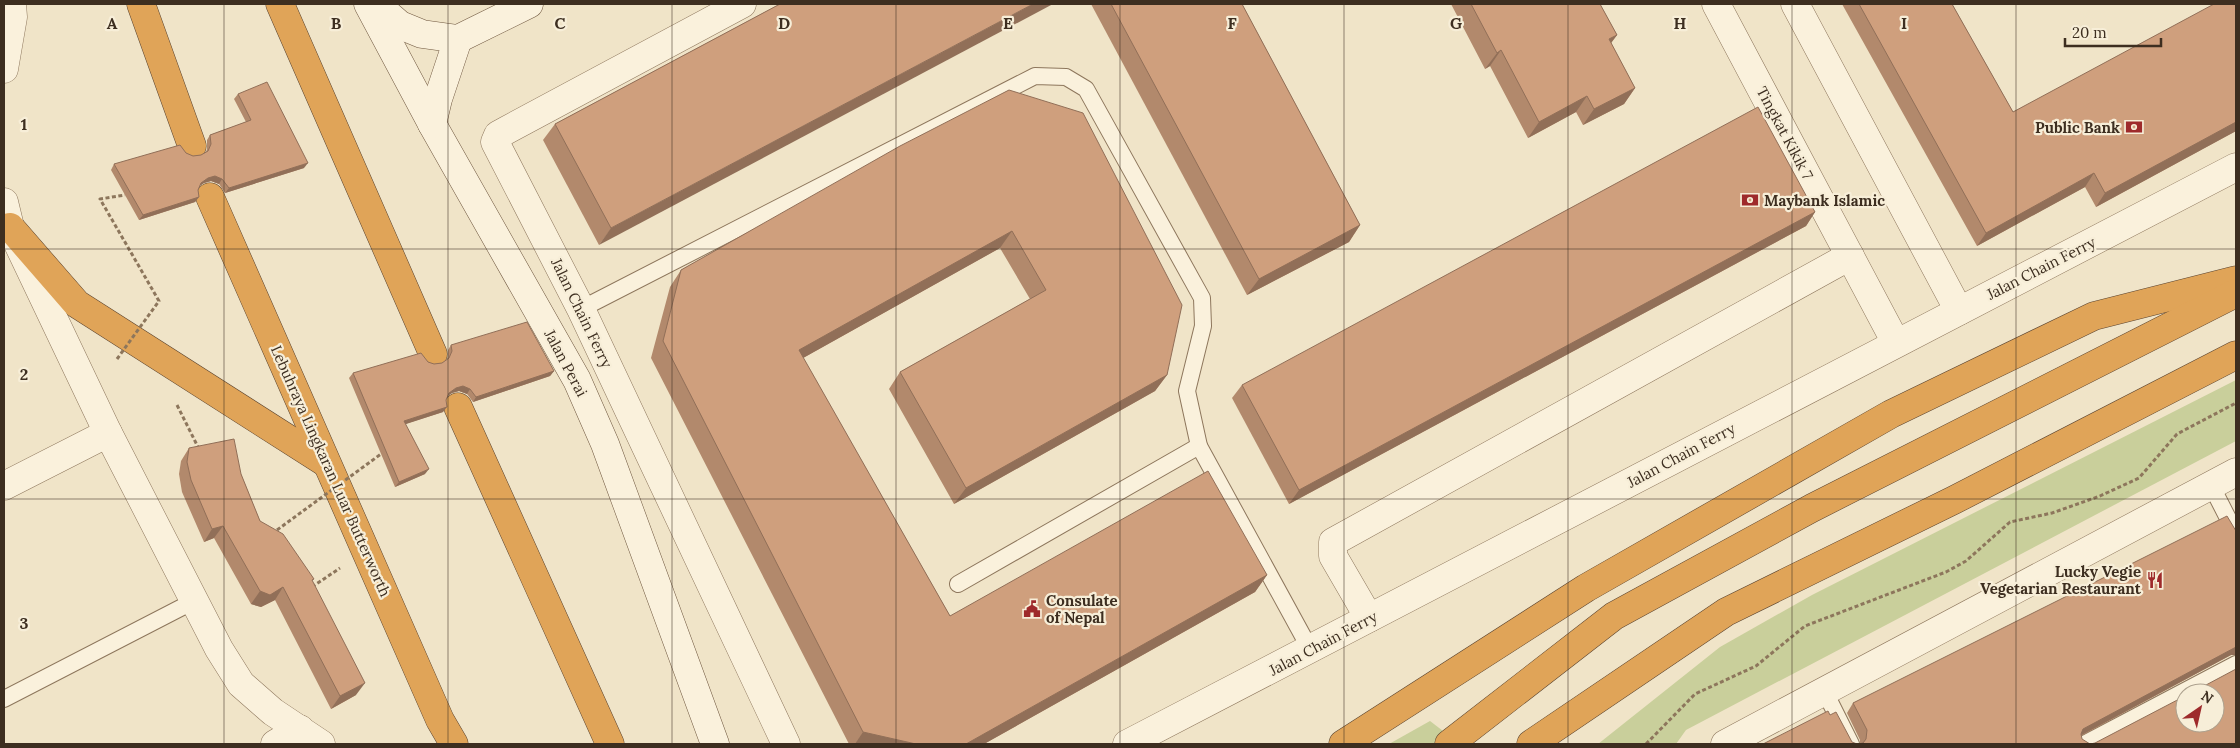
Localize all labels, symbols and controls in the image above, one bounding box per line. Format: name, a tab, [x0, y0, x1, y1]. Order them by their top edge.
text: A	[107, 13, 118, 33]
text: B	[331, 13, 342, 33]
text: C	[554, 13, 566, 33]
text: D	[778, 13, 790, 33]
text: E	[1003, 13, 1013, 33]
text: F	[1227, 13, 1237, 33]
text: G	[1450, 13, 1462, 33]
text: H	[1674, 13, 1687, 33]
text: I	[1901, 13, 1907, 33]
scale bar	[2065, 15, 2161, 47]
text: 20 m	[2072, 23, 2107, 42]
street label: Tingkat Kikik 7	[1753, 83, 1818, 183]
text: 1	[21, 114, 27, 134]
bank icon: Public Bank	[2124, 117, 2144, 137]
place label: Public Bank	[2035, 118, 2120, 137]
bank icon: Maybank Islamic	[1740, 190, 1760, 210]
place label: Maybank Islamic	[1764, 191, 1885, 210]
street label: Jalan Chain Ferry	[1982, 232, 2099, 304]
street label: Jalan Chain Ferry	[547, 254, 617, 371]
street label: Jalan Perai	[540, 325, 592, 400]
street label: Lebuhraya Lingkaran Luar Butterworth	[267, 342, 395, 600]
text: 2	[20, 364, 28, 384]
street label: Jalan Chain Ferry	[1623, 418, 1738, 492]
place label: Lucky Vegie Vegetarian Restaurant	[1980, 562, 2142, 598]
restaurant icon: Lucky Vegie Vegetarian Restaurant	[2145, 570, 2165, 590]
place label: Consulate of Nepal	[1046, 591, 1118, 627]
public building icon: Consulate of Nepal	[1022, 599, 1042, 619]
street label: Jalan Chain Ferry	[1265, 606, 1380, 680]
text: 3	[20, 613, 29, 633]
north arrow	[2175, 683, 2225, 733]
text: N	[2198, 687, 2217, 708]

